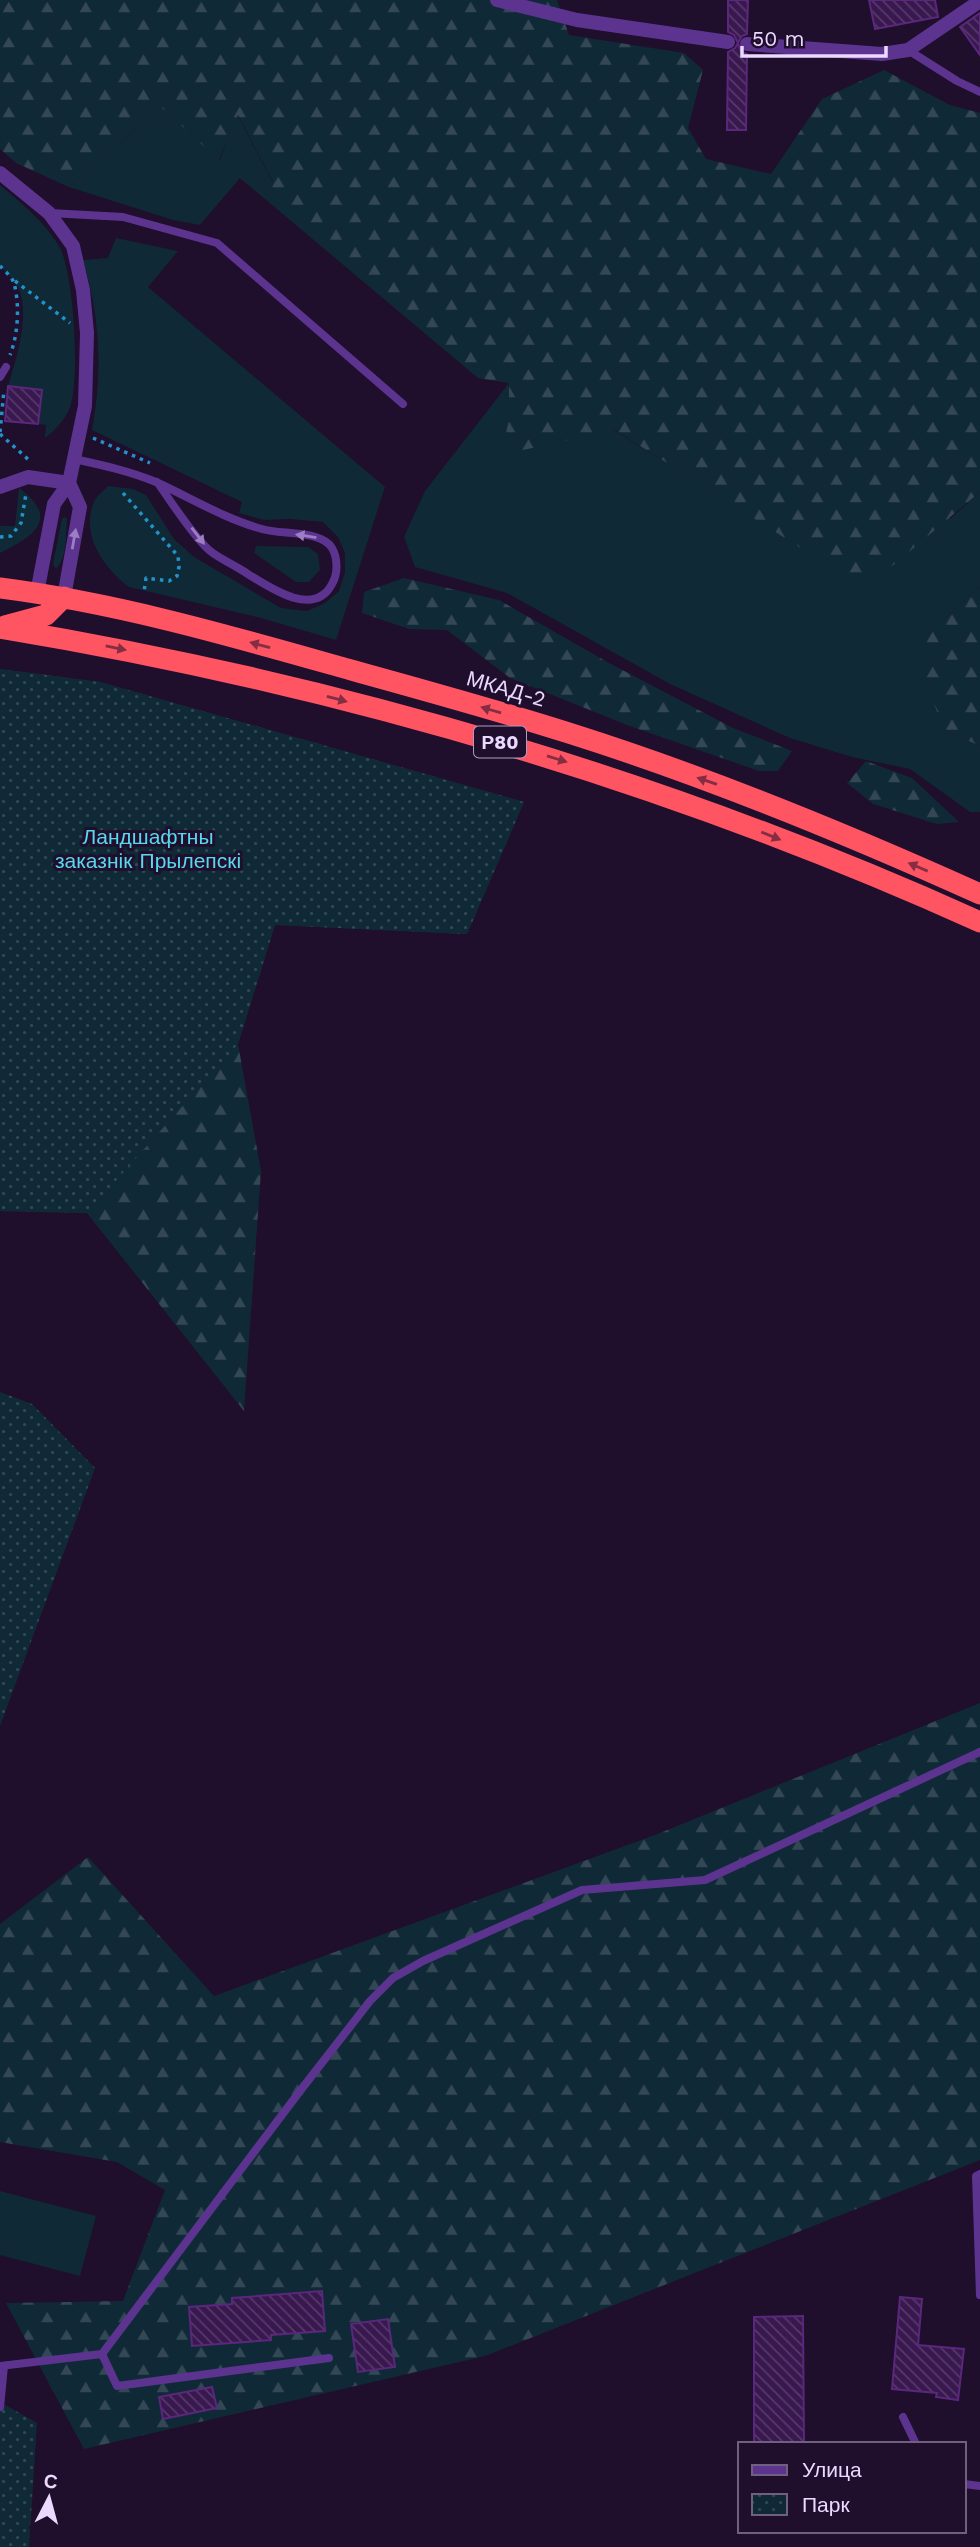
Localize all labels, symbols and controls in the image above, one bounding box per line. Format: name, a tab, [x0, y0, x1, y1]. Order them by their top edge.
scale bar	[742, 14, 886, 58]
text: 50 m	[752, 26, 804, 51]
one-way arrow	[191, 527, 206, 545]
one-way arrow	[69, 528, 80, 550]
one-way arrow	[295, 530, 317, 541]
one-way arrow	[249, 639, 271, 650]
one-way arrow	[105, 642, 127, 653]
street label: МКАД-2	[464, 665, 548, 712]
one-way arrow	[326, 694, 348, 705]
one-way arrow	[480, 704, 501, 714]
road number: Р80	[474, 726, 526, 758]
one-way arrow	[546, 755, 567, 765]
one-way arrow	[696, 775, 717, 786]
park label: Ландшафтны заказнік Прылепскі	[55, 824, 241, 873]
one-way arrow	[760, 831, 781, 842]
one-way arrow	[907, 861, 928, 872]
legend	[738, 2442, 966, 2533]
text: Улица	[802, 2457, 862, 2482]
north arrow	[14, 2463, 84, 2533]
text: С	[43, 2469, 59, 2494]
text: Парк	[802, 2492, 850, 2517]

